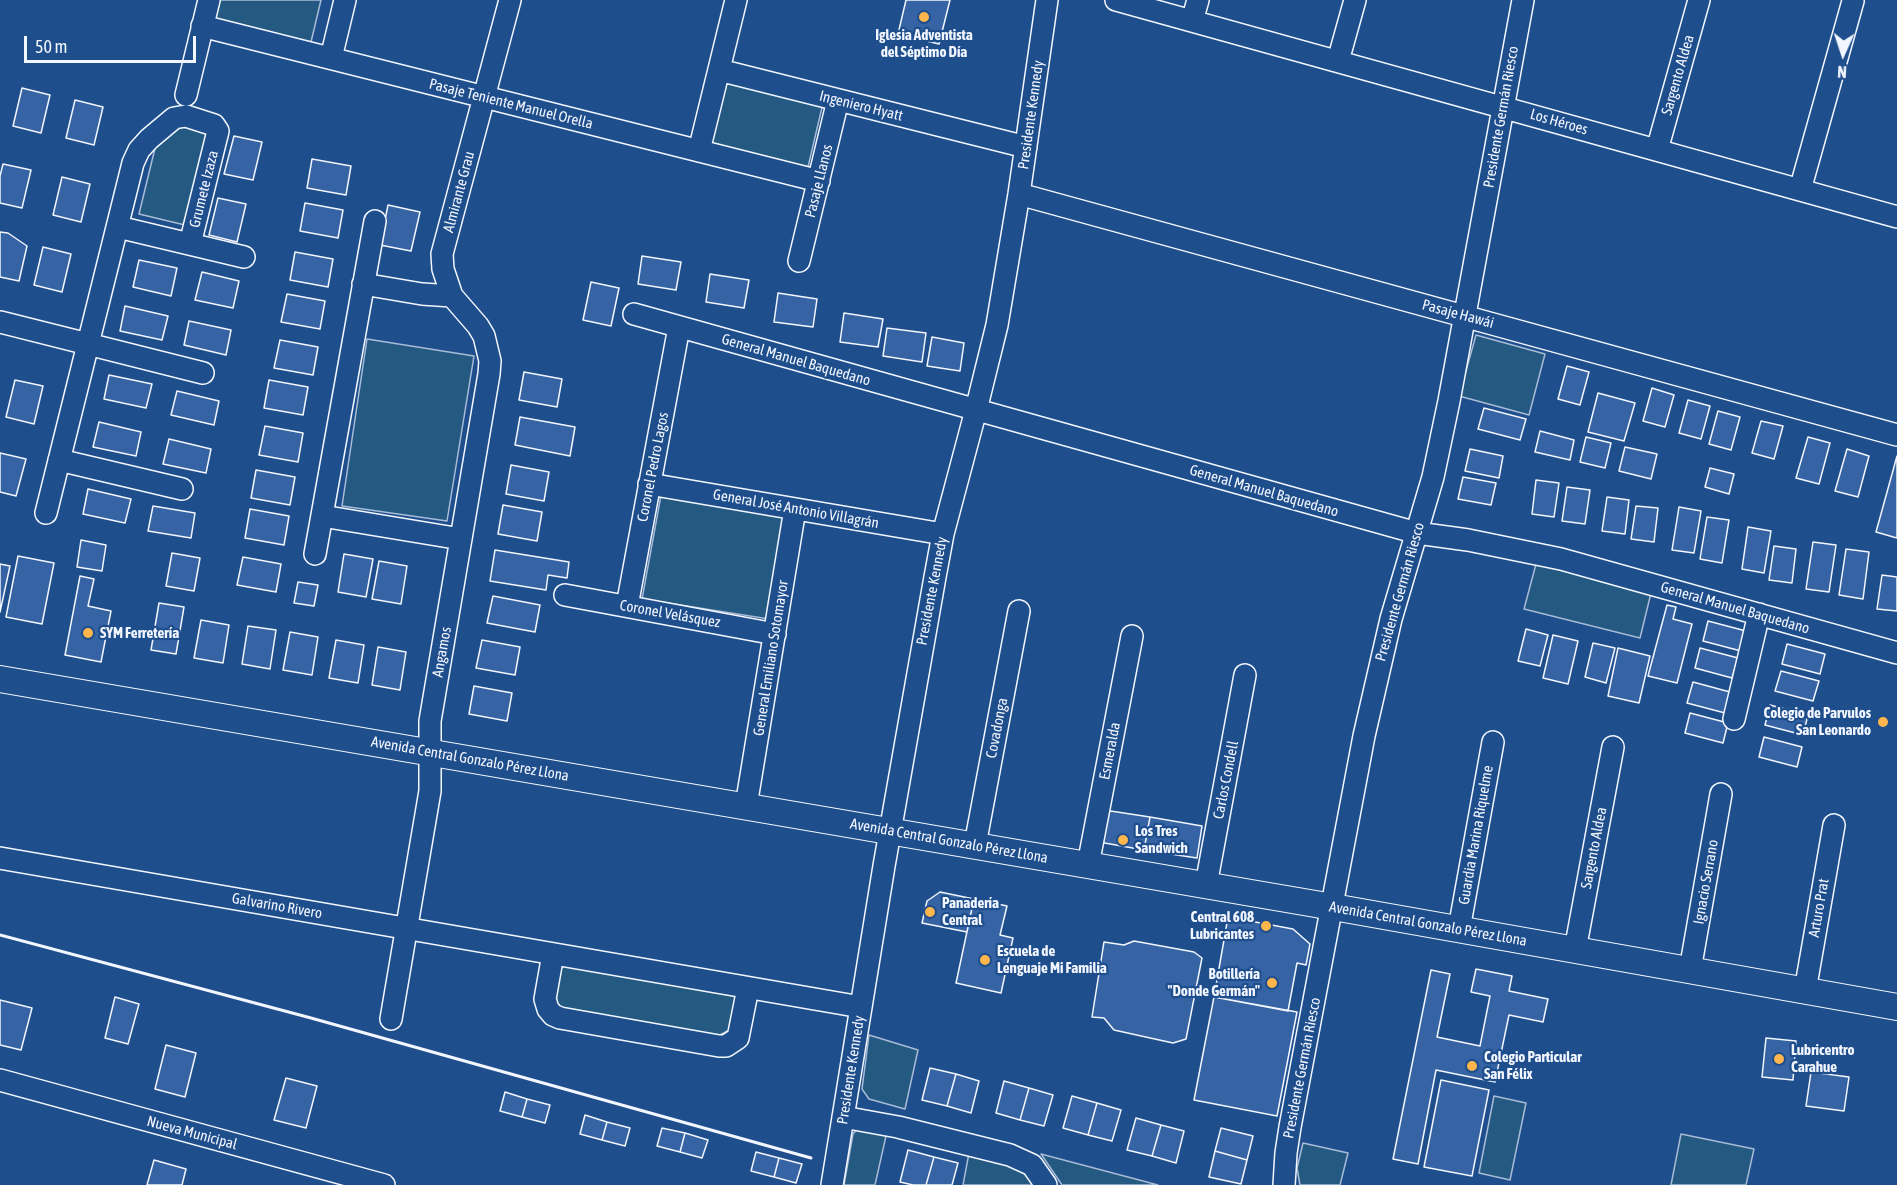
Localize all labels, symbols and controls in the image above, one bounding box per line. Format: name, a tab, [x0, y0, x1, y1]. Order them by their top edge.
marker: Iglesia Adventista del Séptimo Día	[917, 10, 931, 24]
scale bar	[27, 24, 200, 62]
north arrow	[1813, 24, 1873, 84]
place label: Iglesia Adventista del Séptimo Día	[875, 26, 973, 61]
street label: Sargento Aldea	[1658, 33, 1698, 117]
text: 50 m	[35, 36, 67, 57]
street label: Presidente Germán Riesco	[1480, 45, 1522, 189]
street label: Presidente Kennedy	[1014, 59, 1048, 171]
text: N	[1837, 63, 1847, 81]
street label: Pasaje Teniente Manuel Orella	[427, 75, 595, 133]
street label: Ingeniero Hyatt	[817, 87, 905, 125]
street label: Los Héroes	[1528, 105, 1590, 139]
street label: Pasaje Llanos	[801, 142, 837, 220]
street label: Grumete Izaza	[186, 149, 222, 229]
street label: Almirante Grau	[440, 149, 478, 235]
street label: Pasaje Hawái	[1420, 296, 1496, 332]
street label: General Manuel Baquedano	[720, 330, 872, 390]
street label: Coronel Pedro Lagos	[634, 411, 672, 523]
street label: General Manuel Baquedano	[1188, 461, 1340, 521]
street label: General José Antonio Villagrán	[712, 486, 880, 532]
street label: Presidente Germán Riesco	[1372, 521, 1428, 663]
street label: Presidente Kennedy	[913, 535, 951, 647]
street label: General Manuel Baquedano	[1659, 578, 1811, 638]
street label: General Emiliano Sotomayor	[750, 579, 792, 737]
street label: Coronel Velásquez	[618, 596, 722, 632]
place label: SYM Ferretería	[100, 624, 179, 642]
street label: Angamos	[429, 625, 455, 679]
marker: SYM Ferretería	[81, 626, 95, 640]
street label: Covadonga	[982, 696, 1012, 760]
place label: Colegio de Parvulos San Leonardo	[1764, 704, 1871, 739]
marker: Colegio de Parvulos San Leonardo	[1876, 715, 1890, 729]
street label: Esmeralda	[1096, 721, 1124, 781]
street label: Avenida Central Gonzalo Pérez Llona	[370, 733, 570, 785]
street label: Carlos Condell	[1210, 739, 1242, 821]
street label: Guardia Marina Riquelme	[1455, 764, 1497, 906]
street label: Sargento Aldea	[1577, 806, 1611, 890]
street label: Avenida Central Gonzalo Pérez Llona	[849, 815, 1049, 867]
place label: Los Tres Sandwich	[1135, 822, 1188, 857]
marker: Los Tres Sandwich	[1116, 833, 1130, 847]
street label: Ignacio Serrano	[1690, 838, 1722, 926]
street label: Arturo Prat	[1805, 877, 1833, 939]
street label: Galvarino Rivero	[230, 889, 324, 923]
place label: Panadería Central	[942, 894, 999, 929]
street label: Avenida Central Gonzalo Pérez Llona	[1328, 898, 1528, 950]
marker: Panadería Central	[923, 905, 937, 919]
place label: Central 608 Lubricantes	[1190, 908, 1254, 943]
marker: Central 608 Lubricantes	[1259, 919, 1273, 933]
place label: Escuela de Lenguaje Mi Familia	[997, 942, 1107, 977]
marker: Escuela de Lenguaje Mi Familia	[978, 953, 992, 967]
place label: Botillería "Donde Germán"	[1168, 965, 1260, 1000]
marker: Botillería "Donde Germán"	[1265, 976, 1279, 990]
street label: Presidente Germán Riesco	[1279, 996, 1325, 1140]
street label: Presidente Kennedy	[834, 1014, 868, 1126]
place label: Lubricentro Carahue	[1791, 1041, 1854, 1076]
place label: Colegio Particular San Félix	[1484, 1048, 1582, 1083]
marker: Lubricentro Carahue	[1772, 1052, 1786, 1066]
marker: Colegio Particular San Félix	[1465, 1059, 1479, 1073]
street label: Nueva Municipal	[145, 1112, 239, 1154]

